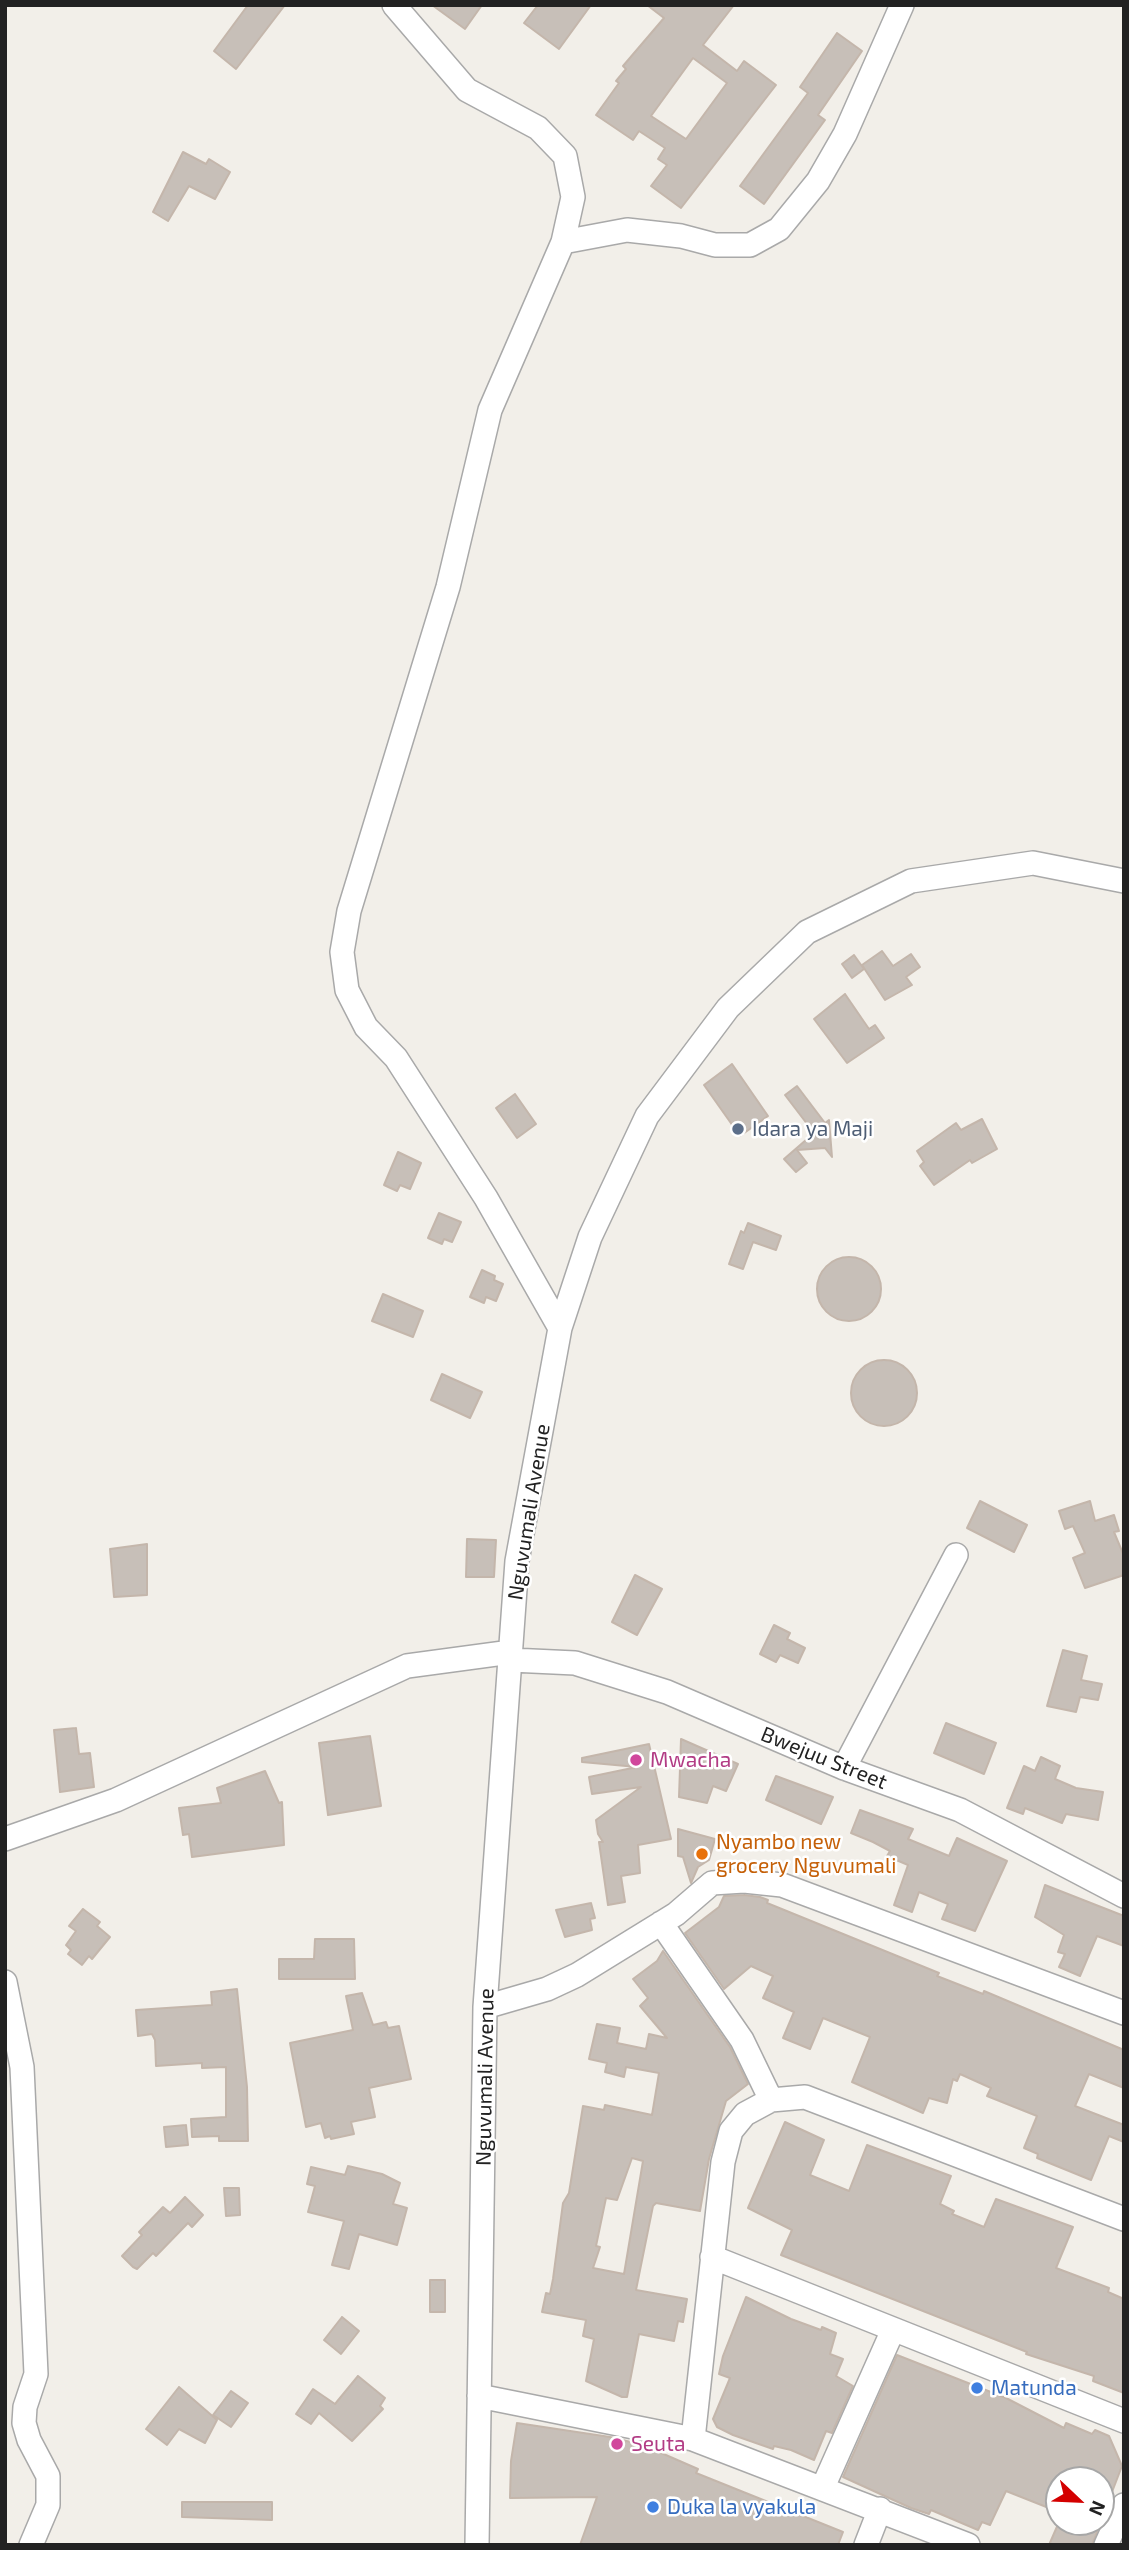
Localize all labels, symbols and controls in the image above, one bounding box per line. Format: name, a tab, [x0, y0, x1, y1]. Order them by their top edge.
place label: Idara ya Maji	[752, 1116, 873, 1142]
marker: Idara ya Maji	[730, 1121, 746, 1137]
street label: Nguvumali Avenue	[503, 1422, 555, 1602]
street label: Bwejuu Street	[757, 1721, 891, 1795]
place label: Mwacha	[650, 1747, 731, 1773]
marker: Mwacha	[628, 1752, 644, 1768]
place label: Nyambo new grocery Nguvumali	[716, 1829, 896, 1879]
marker: Nyambo new grocery Nguvumali	[694, 1846, 710, 1862]
street label: Nguvumali Avenue	[471, 1988, 499, 2166]
place label: Matunda	[991, 2375, 1077, 2401]
marker: Matunda	[969, 2380, 985, 2396]
place label: Seuta	[631, 2431, 686, 2457]
marker: Seuta	[609, 2436, 625, 2452]
north arrow	[1045, 2466, 1115, 2536]
place label: Duka la vyakula	[667, 2494, 816, 2520]
text: N	[1085, 2498, 1111, 2519]
marker: Duka la vyakula	[645, 2499, 661, 2515]

